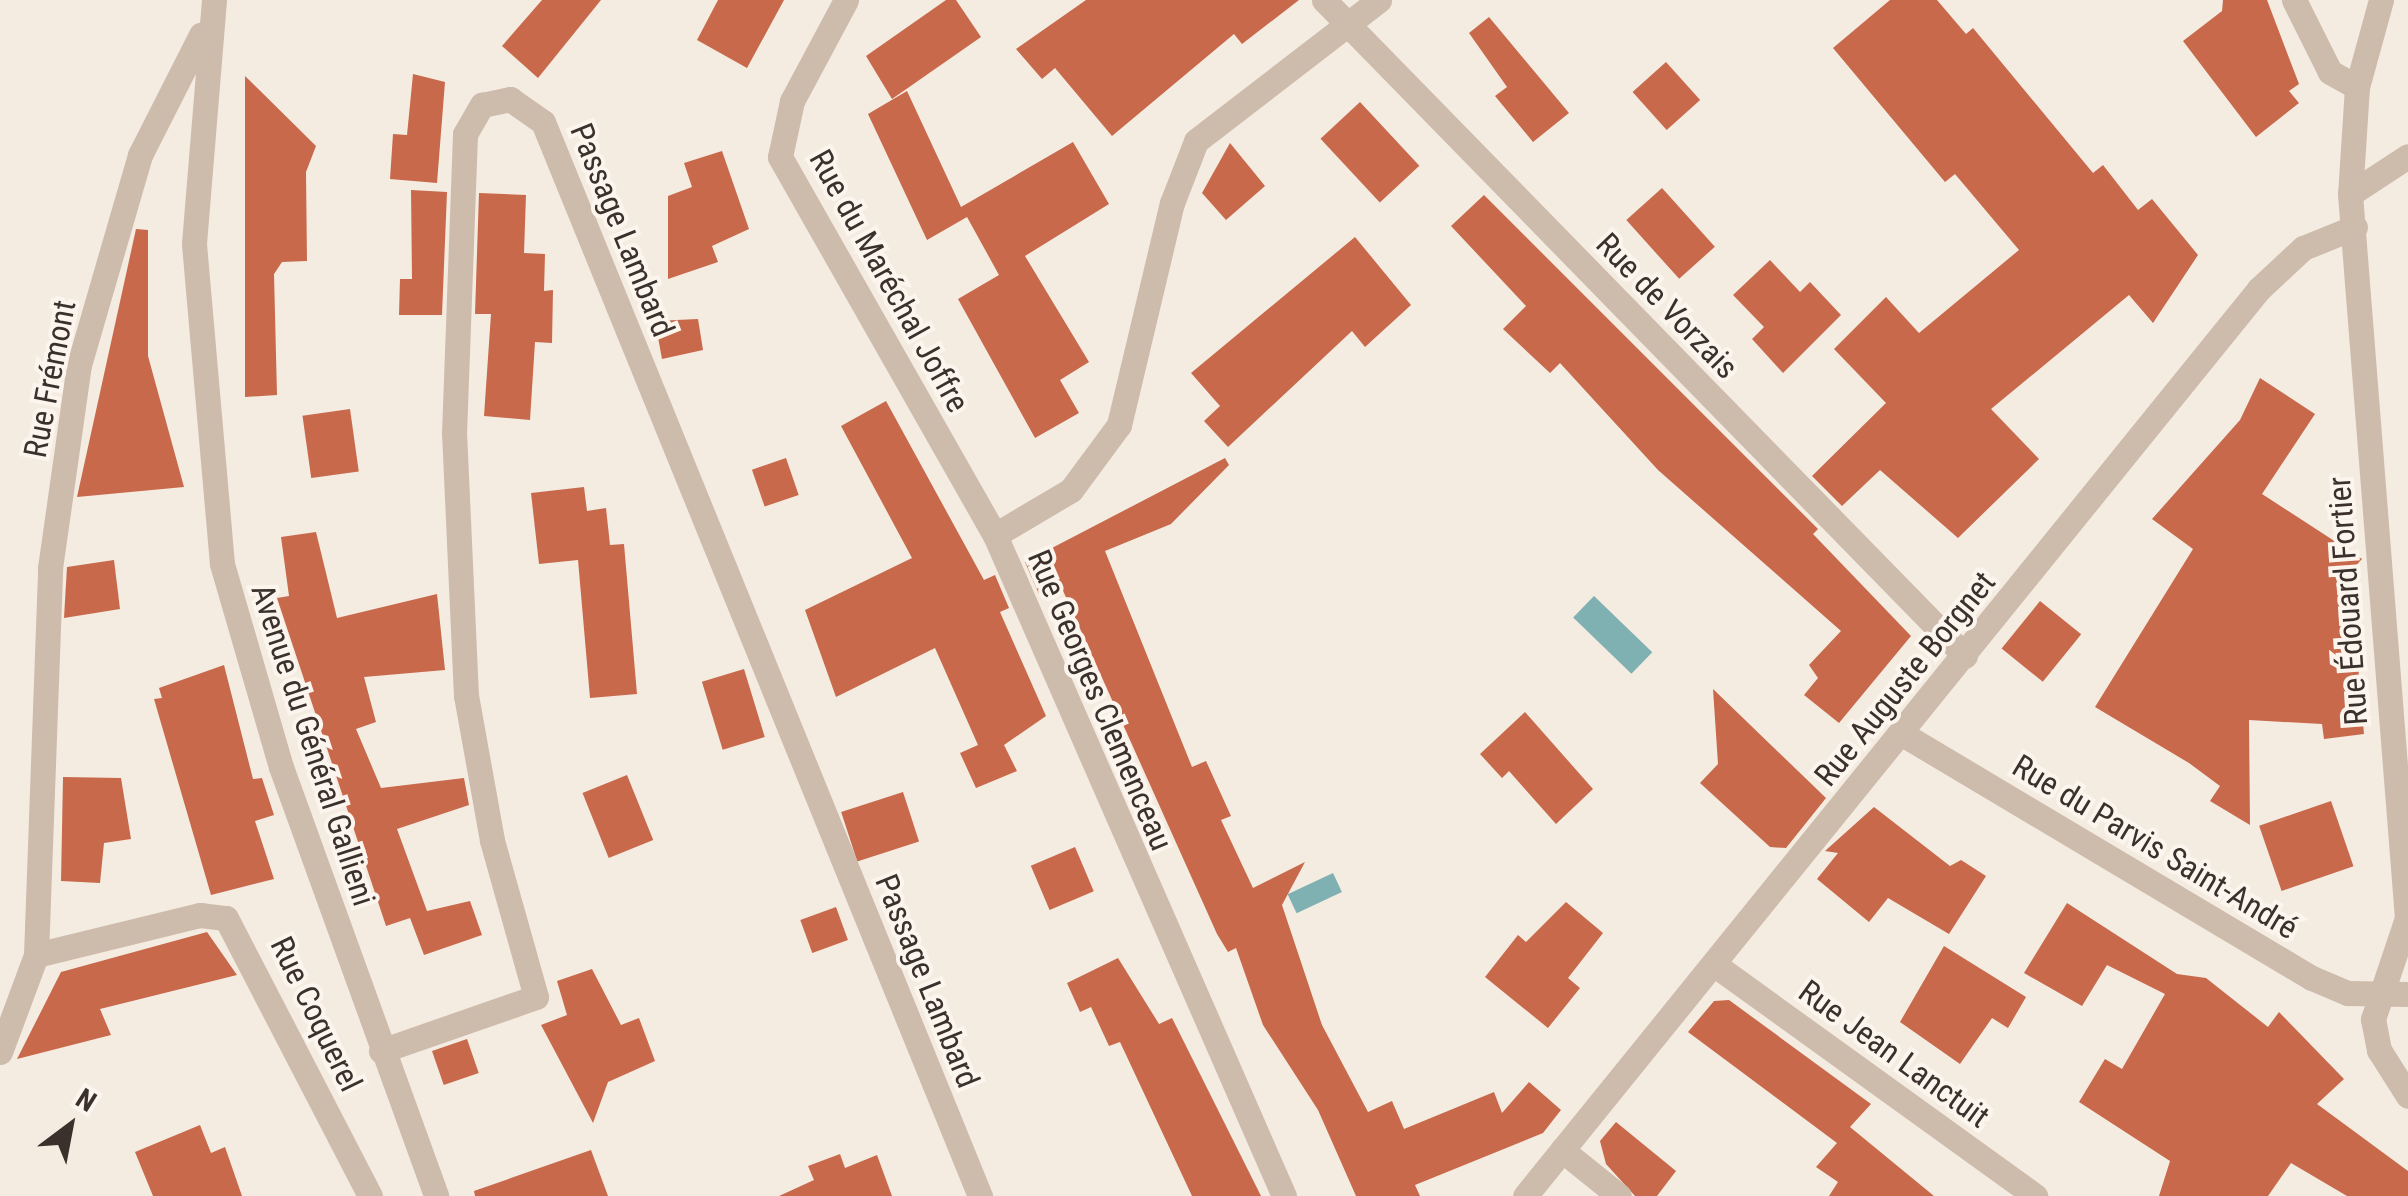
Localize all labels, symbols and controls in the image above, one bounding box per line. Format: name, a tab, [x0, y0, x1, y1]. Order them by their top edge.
street label: Passage Lambard	[562, 118, 682, 342]
street label: Rue du Maréchal Joffre	[801, 143, 977, 419]
street label: Rue de Vorzais	[1588, 225, 1746, 387]
street label: Rue Frémont	[16, 297, 84, 461]
street label: Rue Édouard Fortier	[2320, 475, 2376, 727]
street label: Rue Georges Clemenceau	[1019, 544, 1181, 856]
street label: Rue Auguste Borgnet	[1807, 564, 2003, 794]
street label: Avenue du Général Gallieni	[243, 579, 383, 911]
street label: Rue du Parvis Saint-André	[2005, 747, 2305, 947]
street label: Passage Lambard	[867, 869, 987, 1093]
street label: Rue Coquerel	[262, 930, 370, 1098]
street label: Rue Jean Lanctuit	[1791, 972, 1997, 1136]
north arrow	[20, 1076, 120, 1176]
text: N	[70, 1082, 102, 1119]

